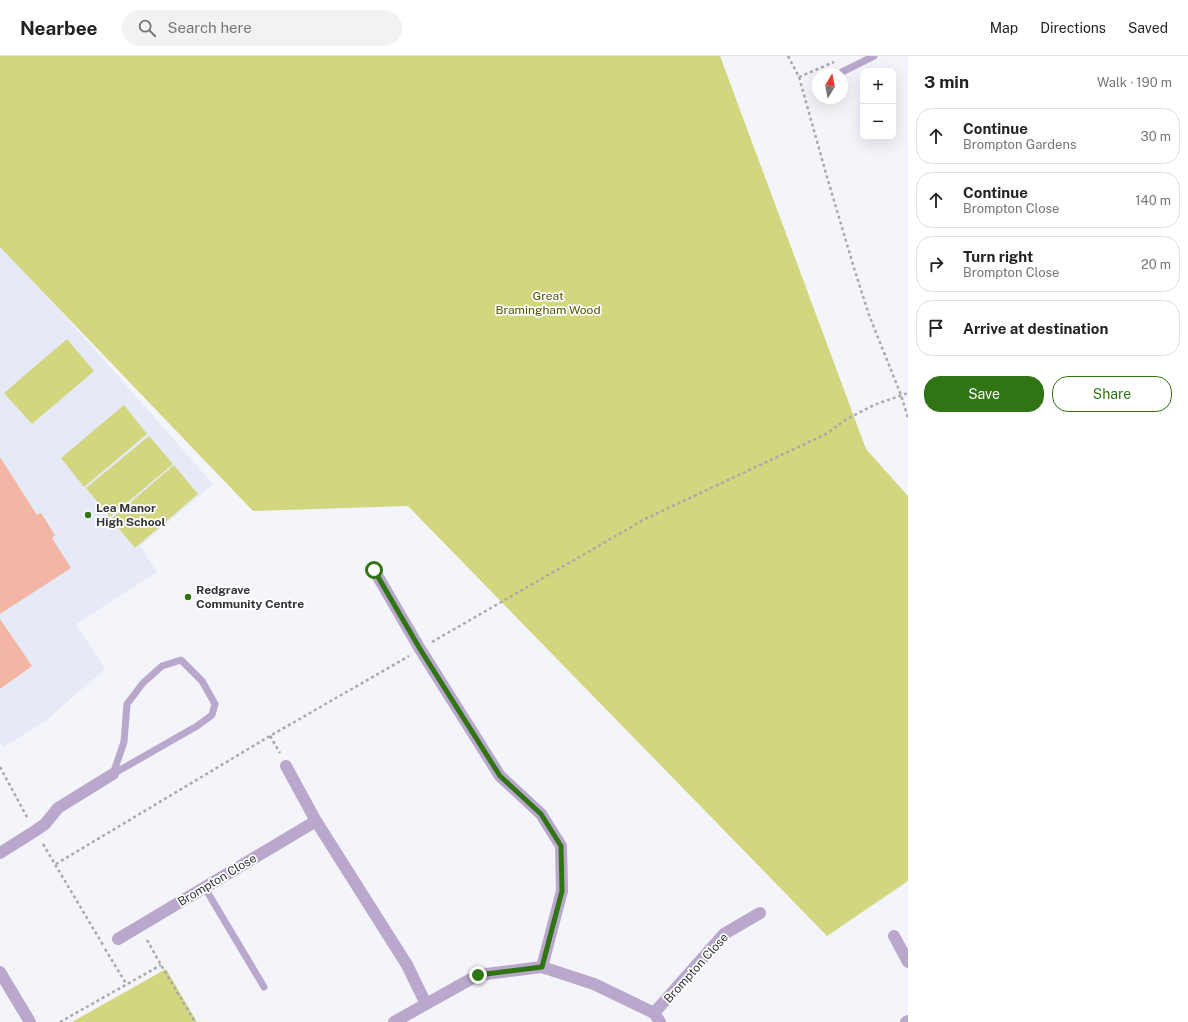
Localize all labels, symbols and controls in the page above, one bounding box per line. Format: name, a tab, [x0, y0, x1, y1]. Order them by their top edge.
search box	[122, 10, 402, 46]
text: Nearbee	[20, 17, 98, 39]
icon: search	[136, 17, 158, 39]
text: Search here	[168, 19, 252, 36]
text: Map	[990, 20, 1018, 36]
text: Directions	[1040, 20, 1106, 36]
text: Saved	[1128, 20, 1168, 36]
north arrow	[812, 68, 848, 104]
map controls	[860, 68, 896, 140]
button: +	[860, 68, 896, 104]
text: 3 min	[924, 72, 969, 92]
text: Walk · 190 m	[1097, 75, 1172, 90]
button: −	[860, 104, 896, 140]
text: Continue	[963, 120, 1028, 137]
icon: ahead	[925, 125, 947, 147]
text: 30 m	[1141, 129, 1171, 144]
text: Brompton Gardens	[963, 137, 1076, 152]
text: Continue	[963, 184, 1028, 201]
icon: ahead	[925, 189, 947, 211]
text: 140 m	[1135, 193, 1171, 208]
text: Brompton Close	[963, 201, 1059, 216]
text: Turn right	[963, 248, 1033, 265]
icon: right	[925, 253, 947, 275]
text: 20 m	[1141, 257, 1171, 272]
text: Brompton Close	[963, 265, 1059, 280]
park label: Great Bramingham Wood	[495, 289, 601, 317]
icon: arrive	[925, 317, 947, 339]
text: Arrive at destination	[963, 320, 1108, 337]
button: Save	[924, 376, 1044, 412]
button: Share	[1052, 376, 1172, 412]
place label: Lea Manor High School	[96, 501, 165, 529]
marker: Lea Manor High School	[83, 510, 93, 520]
route start	[365, 561, 383, 579]
place label: Redgrave Community Centre	[196, 583, 304, 611]
marker: Redgrave Community Centre	[183, 592, 193, 602]
street label: Brompton Close	[175, 851, 259, 909]
street label: Brompton Close	[661, 930, 731, 1006]
route end	[469, 966, 487, 984]

